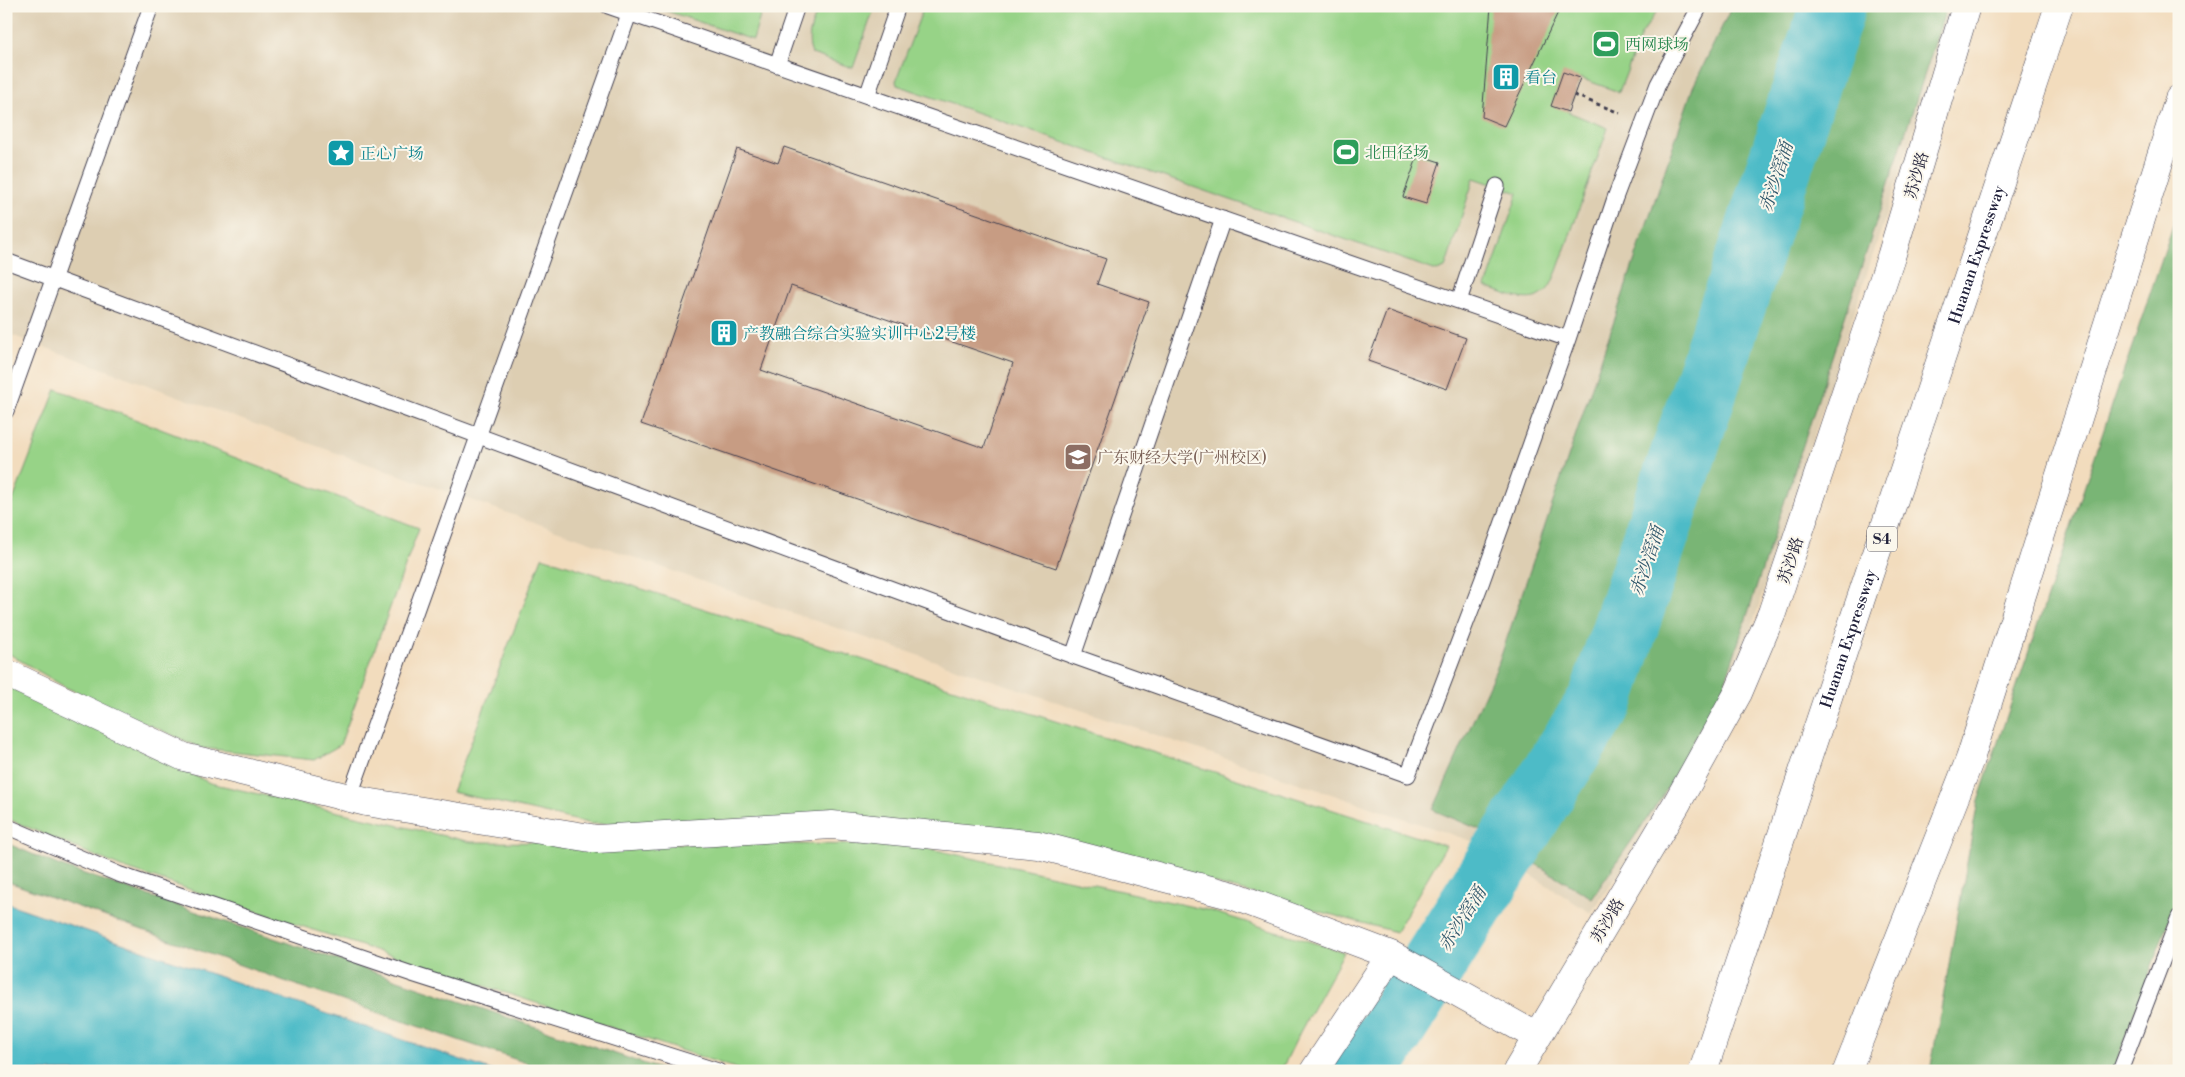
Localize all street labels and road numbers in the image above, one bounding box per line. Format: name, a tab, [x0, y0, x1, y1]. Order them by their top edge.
street label: 苏沙路	[1901, 149, 1933, 201]
street label: Huanan Expressway	[1944, 183, 2009, 327]
road number: S4	[1867, 526, 1897, 552]
street label: 苏沙路	[1774, 534, 1808, 586]
street label: Huanan Expressway	[1816, 567, 1881, 711]
street label: 苏沙路	[1587, 895, 1629, 946]

